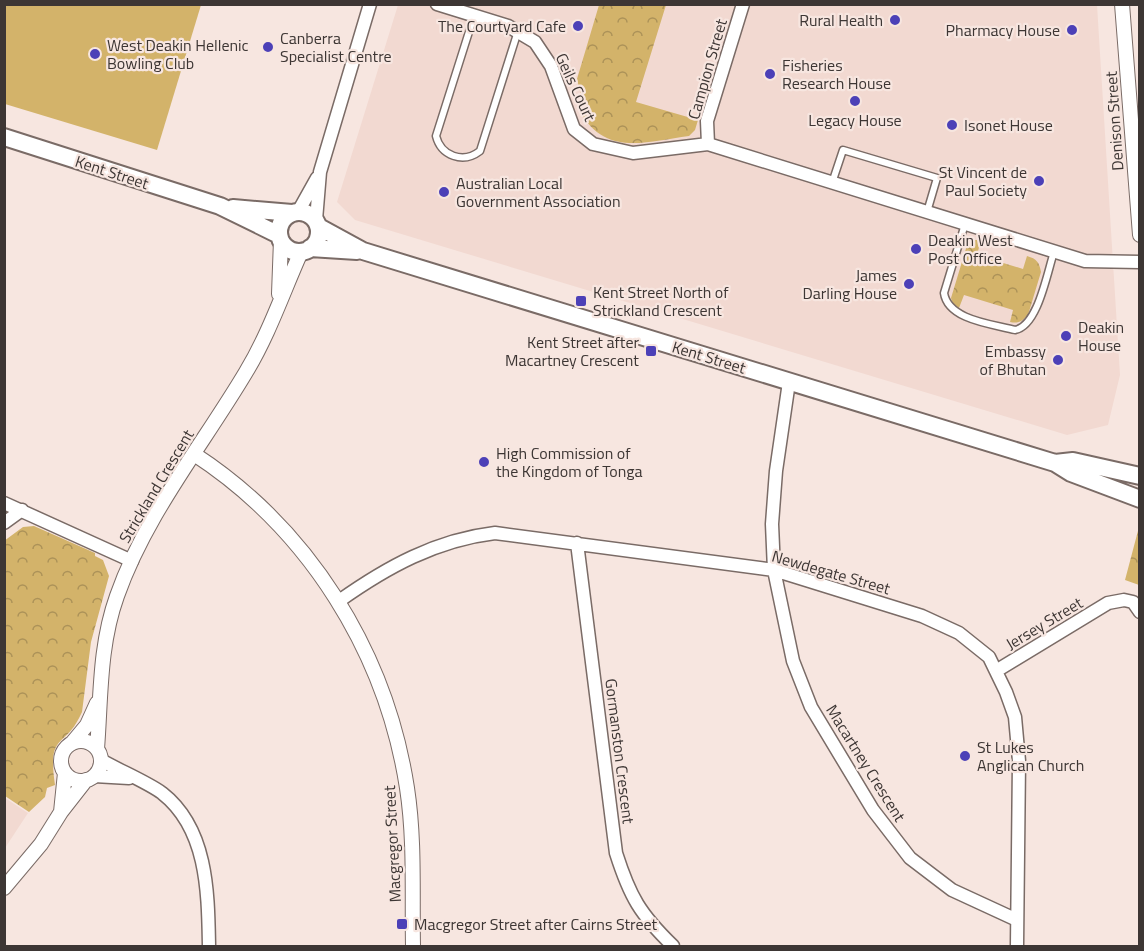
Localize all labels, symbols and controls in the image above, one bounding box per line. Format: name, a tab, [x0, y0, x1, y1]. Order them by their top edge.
place label: Rural Health	[799, 8, 883, 32]
marker: Rural Health	[888, 13, 902, 27]
place label: The Courtyard Cafe	[438, 14, 566, 38]
street label: Campion Street	[681, 15, 733, 122]
place label: Pharmacy House	[946, 18, 1060, 42]
marker: The Courtyard Cafe	[571, 19, 585, 33]
marker: Pharmacy House	[1065, 23, 1079, 37]
place label: Canberra Specialist Centre	[280, 26, 392, 68]
place label: West Deakin Hellenic Bowling Club	[107, 33, 249, 75]
marker: Canberra Specialist Centre	[261, 40, 275, 54]
marker: West Deakin Hellenic Bowling Club	[88, 47, 102, 61]
street label: Geils Court	[550, 49, 602, 125]
place label: Fisheries Research House	[782, 53, 891, 95]
marker: Fisheries Research House	[763, 67, 777, 81]
street label: Denison Street	[1099, 70, 1129, 172]
marker: Legacy House	[848, 94, 862, 108]
place label: Legacy House	[808, 108, 902, 132]
place label: Isonet House	[964, 113, 1053, 137]
marker: Isonet House	[945, 118, 959, 132]
street label: Kent Street	[72, 149, 152, 195]
place label: St Vincent de Paul Society	[939, 160, 1027, 202]
place label: Australian Local Government Association	[456, 171, 621, 213]
marker: St Vincent de Paul Society	[1032, 174, 1046, 188]
marker: Australian Local Government Association	[437, 185, 451, 199]
place label: Deakin West Post Office	[928, 228, 1013, 270]
marker: Deakin West Post Office	[909, 242, 923, 256]
place label: James Darling House	[802, 263, 897, 305]
marker: James Darling House	[902, 277, 916, 291]
place label: Kent Street North of Strickland Crescent	[593, 280, 729, 322]
marker: Kent Street North of Strickland Crescent	[574, 294, 588, 308]
place label: Deakin House	[1078, 315, 1124, 357]
marker: Deakin House	[1059, 329, 1073, 343]
place label: Kent Street after Macartney Crescent	[505, 330, 639, 372]
street label: Kent Street	[669, 334, 749, 380]
place label: Embassy of Bhutan	[980, 339, 1046, 381]
marker: Kent Street after Macartney Crescent	[644, 344, 658, 358]
marker: Embassy of Bhutan	[1051, 353, 1065, 367]
street label: Strickland Crescent	[113, 424, 200, 547]
place label: High Commission of the Kingdom of Tonga	[496, 441, 643, 483]
marker: High Commission of the Kingdom of Tonga	[477, 455, 491, 469]
street label: Newdegate Street	[769, 544, 893, 600]
street label: Jersey Street	[1001, 590, 1087, 655]
street label: Gormanston Crescent	[599, 677, 641, 825]
street label: Macartney Crescent	[820, 700, 912, 827]
place label: St Lukes Anglican Church	[977, 735, 1084, 777]
marker: St Lukes Anglican Church	[958, 749, 972, 763]
street label: Macgregor Street	[377, 785, 407, 903]
place label: Macgregor Street after Cairns Street	[414, 912, 658, 936]
marker: Macgregor Street after Cairns Street	[395, 917, 409, 931]

